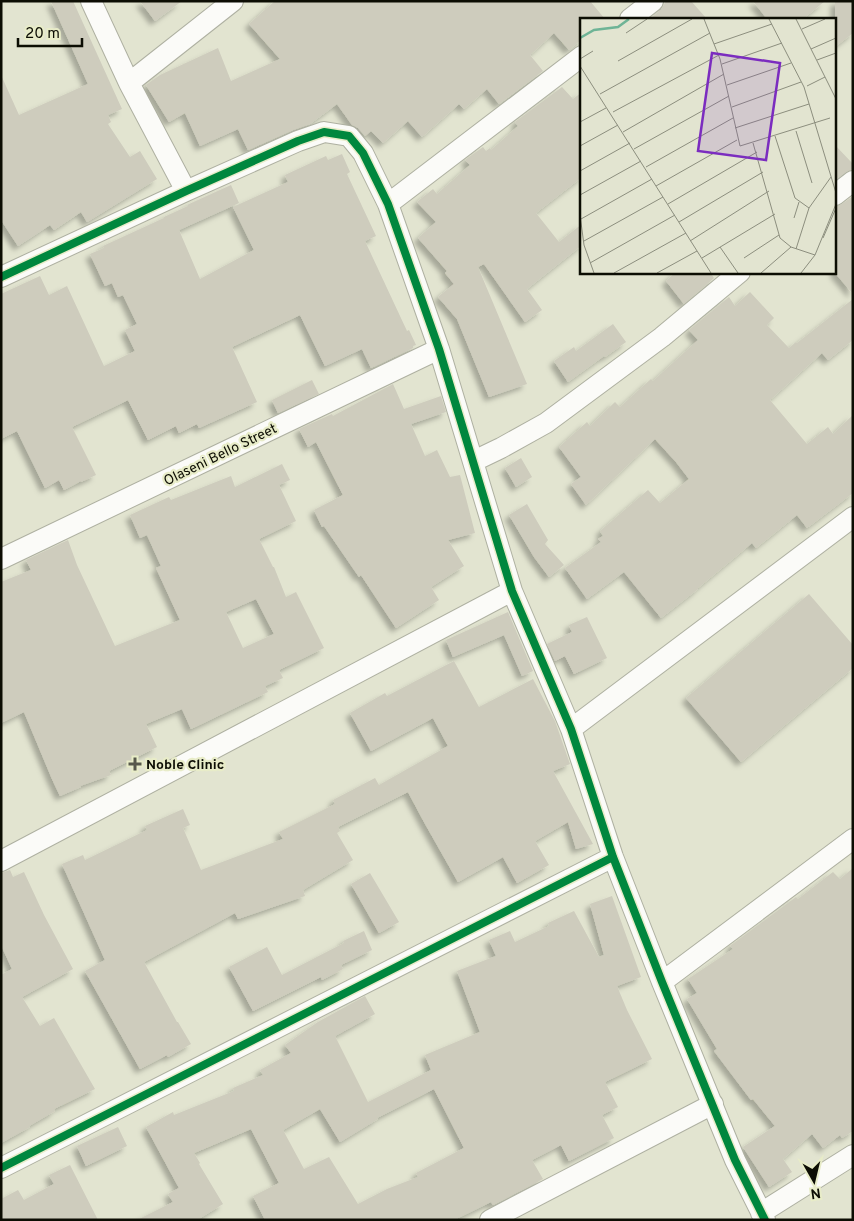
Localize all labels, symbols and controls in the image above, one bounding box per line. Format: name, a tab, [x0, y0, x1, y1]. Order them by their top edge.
scale bar	[18, 15, 81, 47]
inset map	[580, 18, 836, 274]
text: 20 m	[25, 25, 60, 44]
street label: Olaseni Bello Street	[161, 421, 280, 490]
marker: Noble Clinic	[128, 757, 142, 771]
place label: Noble Clinic	[146, 757, 224, 774]
north arrow	[789, 1156, 839, 1206]
text: N	[809, 1183, 822, 1202]

